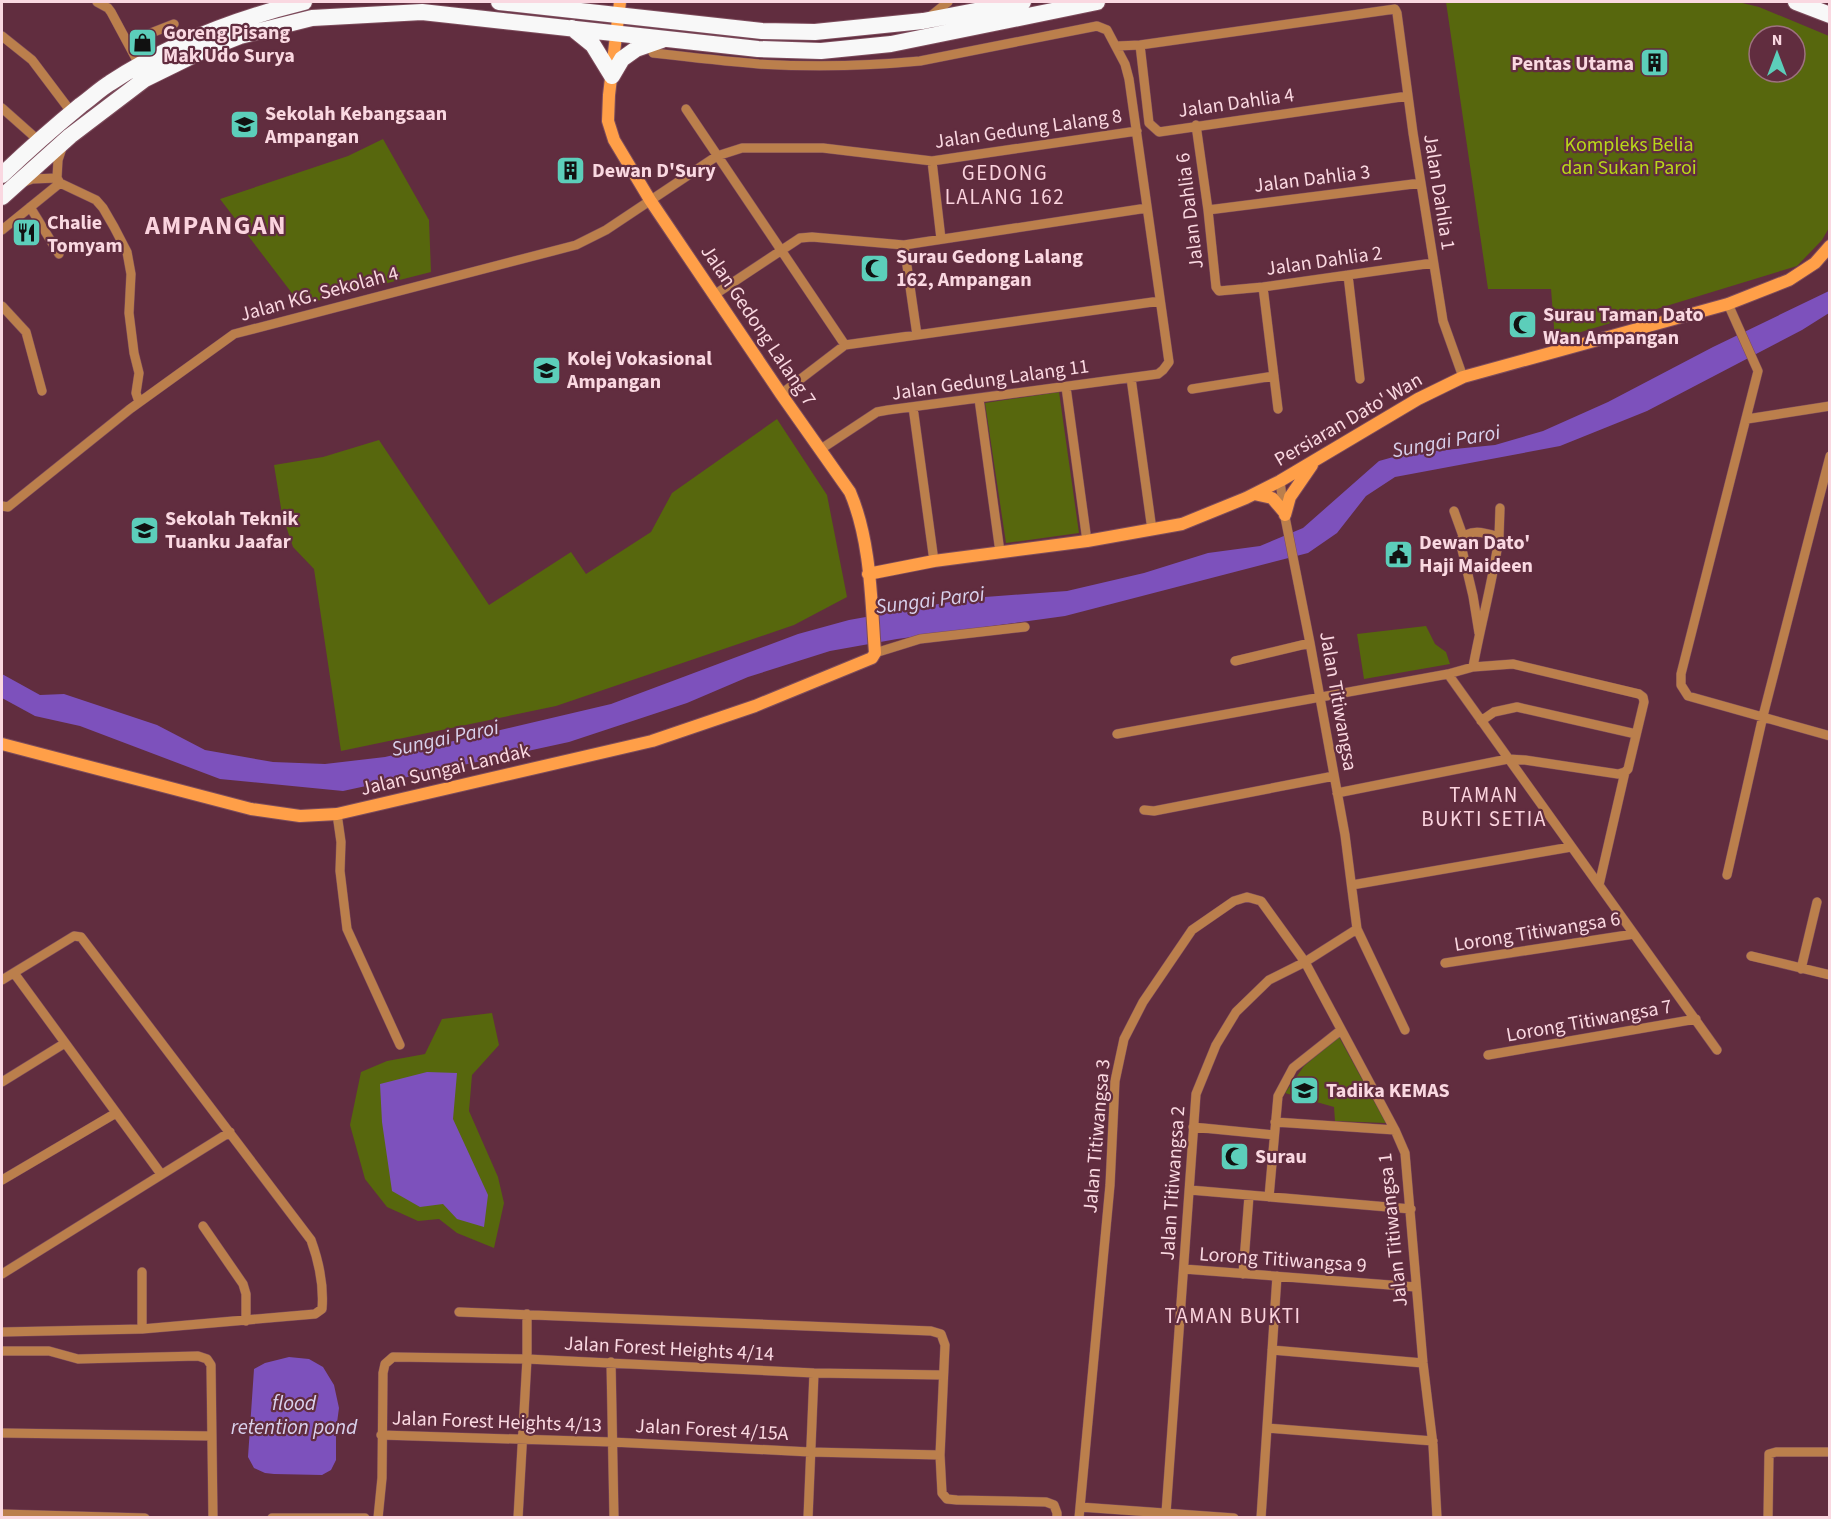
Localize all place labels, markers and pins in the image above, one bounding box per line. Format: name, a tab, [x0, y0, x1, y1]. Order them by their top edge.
place label: Goreng Pisang Mak Udo Surya	[163, 19, 295, 70]
shop icon: Goreng Pisang Mak Udo Surya	[126, 27, 158, 59]
building icon: Pentas Utama	[1639, 47, 1671, 79]
place label: Pentas Utama	[1511, 50, 1634, 78]
place label: Sekolah Kebangsaan Ampangan	[264, 100, 447, 151]
school or university icon: Sekolah Kebangsaan Ampangan	[228, 109, 260, 141]
building icon: Dewan D'Sury	[555, 154, 587, 186]
place label: Dewan D'Sury	[592, 157, 716, 185]
place label: Chalie Tomyam	[47, 209, 123, 260]
restaurant icon: Chalie Tomyam	[10, 217, 42, 249]
place label: Surau Gedong Lalang 162, Ampangan	[896, 243, 1083, 294]
mosque icon: Surau Gedong Lalang 162, Ampangan	[859, 252, 891, 284]
place label: Surau Taman Dato Wan Ampangan	[1543, 301, 1704, 352]
mosque icon: Surau Taman Dato Wan Ampangan	[1506, 309, 1538, 341]
place label: Kolej Vokasional Ampangan	[566, 345, 712, 396]
school or university icon: Kolej Vokasional Ampangan	[530, 354, 562, 386]
place label: Sekolah Teknik Tuanku Jaafar	[165, 505, 299, 556]
school or university icon: Sekolah Teknik Tuanku Jaafar	[128, 514, 160, 546]
place label: Dewan Dato' Haji Maideen	[1419, 529, 1533, 580]
public building icon: Dewan Dato' Haji Maideen	[1382, 538, 1414, 570]
school or university icon: Tadika KEMAS	[1289, 1074, 1321, 1106]
place label: Tadika KEMAS	[1326, 1077, 1450, 1105]
mosque icon: Surau	[1218, 1140, 1250, 1172]
place label: Surau	[1255, 1143, 1307, 1171]

